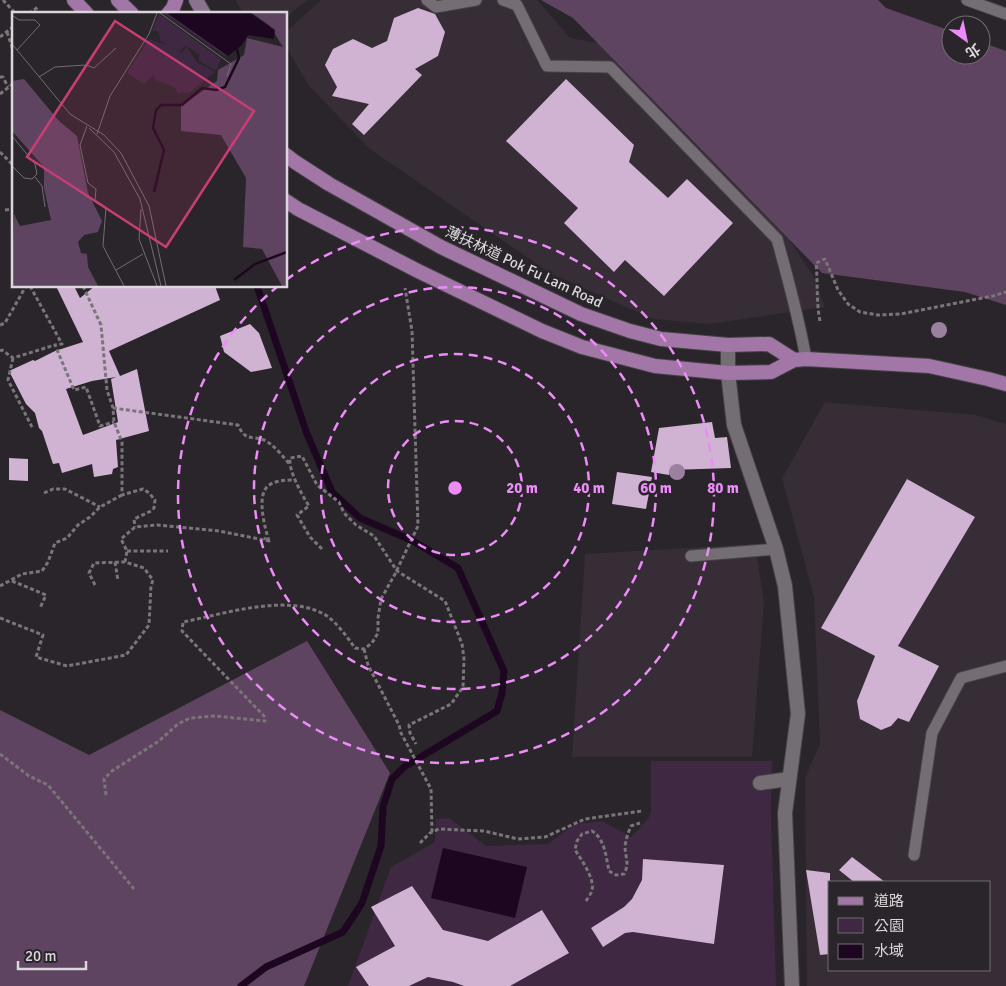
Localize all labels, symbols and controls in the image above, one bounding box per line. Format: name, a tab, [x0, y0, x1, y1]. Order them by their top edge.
inset map	[12, 12, 288, 288]
north arrow	[941, 15, 991, 65]
text: 北	[962, 40, 983, 61]
street label: 薄扶林道 Pok Fu Lam Road	[442, 223, 606, 311]
centre of rings	[446, 479, 464, 497]
text: 20 m	[506, 479, 538, 497]
text: 40 m	[573, 479, 605, 497]
text: 60 m	[640, 479, 672, 497]
text: 80 m	[707, 479, 739, 497]
legend	[828, 881, 991, 971]
text: 道路	[874, 892, 904, 910]
text: 公園	[874, 917, 904, 935]
scale bar	[18, 938, 85, 970]
text: 水域	[874, 942, 904, 960]
text: 20 m	[25, 947, 56, 965]

